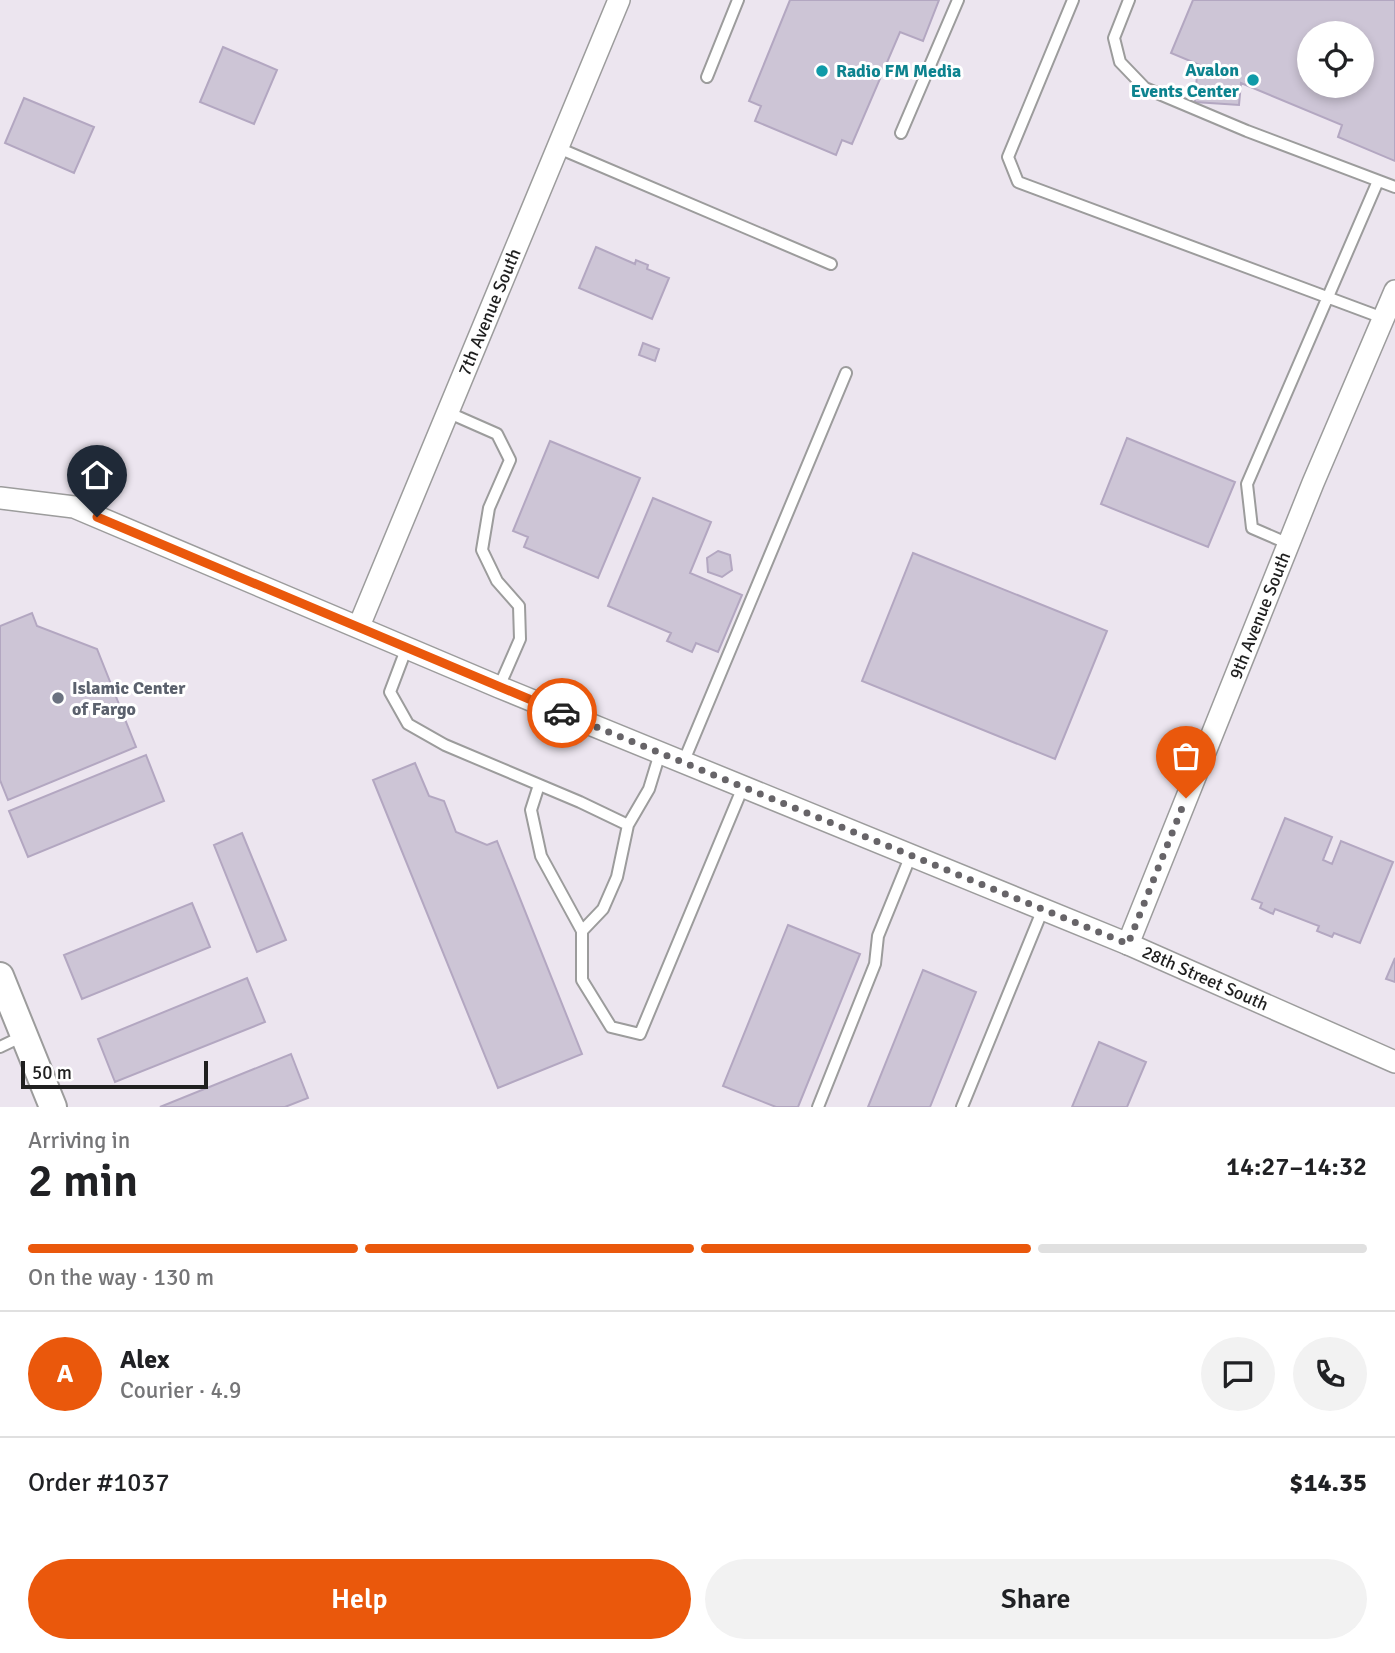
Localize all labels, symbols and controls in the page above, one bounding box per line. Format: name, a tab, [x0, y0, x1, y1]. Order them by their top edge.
map controls	[1297, 21, 1374, 98]
button: locate	[1297, 21, 1374, 98]
place label: Avalon Events Center	[1131, 59, 1240, 102]
place label: Radio FM Media	[836, 60, 961, 82]
marker: Radio FM Media	[814, 63, 830, 79]
marker: Avalon Events Center	[1245, 72, 1261, 88]
street label: 7th Avenue South	[453, 245, 526, 379]
pin	[67, 445, 127, 517]
icon: home	[78, 456, 116, 494]
street label: 9th Avenue South	[1224, 548, 1295, 682]
place label: Islamic Center of Fargo	[72, 677, 186, 720]
courier	[527, 678, 597, 748]
marker: Islamic Center of Fargo	[50, 690, 66, 706]
icon: car	[543, 694, 581, 732]
pin	[1156, 726, 1216, 798]
icon: bag	[1167, 737, 1205, 775]
street label: 28th Street South	[1139, 941, 1272, 1016]
scale bar	[21, 1058, 208, 1090]
text: 50 m	[32, 1061, 72, 1085]
text: Arriving in	[28, 1126, 130, 1155]
text: 14:27–14:32	[1226, 1151, 1367, 1183]
text: 2 min	[28, 1153, 138, 1209]
text: On the way · 130 m	[28, 1263, 214, 1292]
button: chat	[1201, 1337, 1275, 1411]
button: phone	[1293, 1337, 1367, 1411]
text: Alex	[120, 1344, 170, 1376]
text: A	[57, 1358, 73, 1390]
text: Courier · 4.9	[120, 1376, 241, 1405]
text: Order #1037	[28, 1467, 169, 1499]
text: $14.35	[1289, 1467, 1367, 1499]
button: Help	[28, 1559, 691, 1639]
button: Share	[705, 1559, 1367, 1639]

